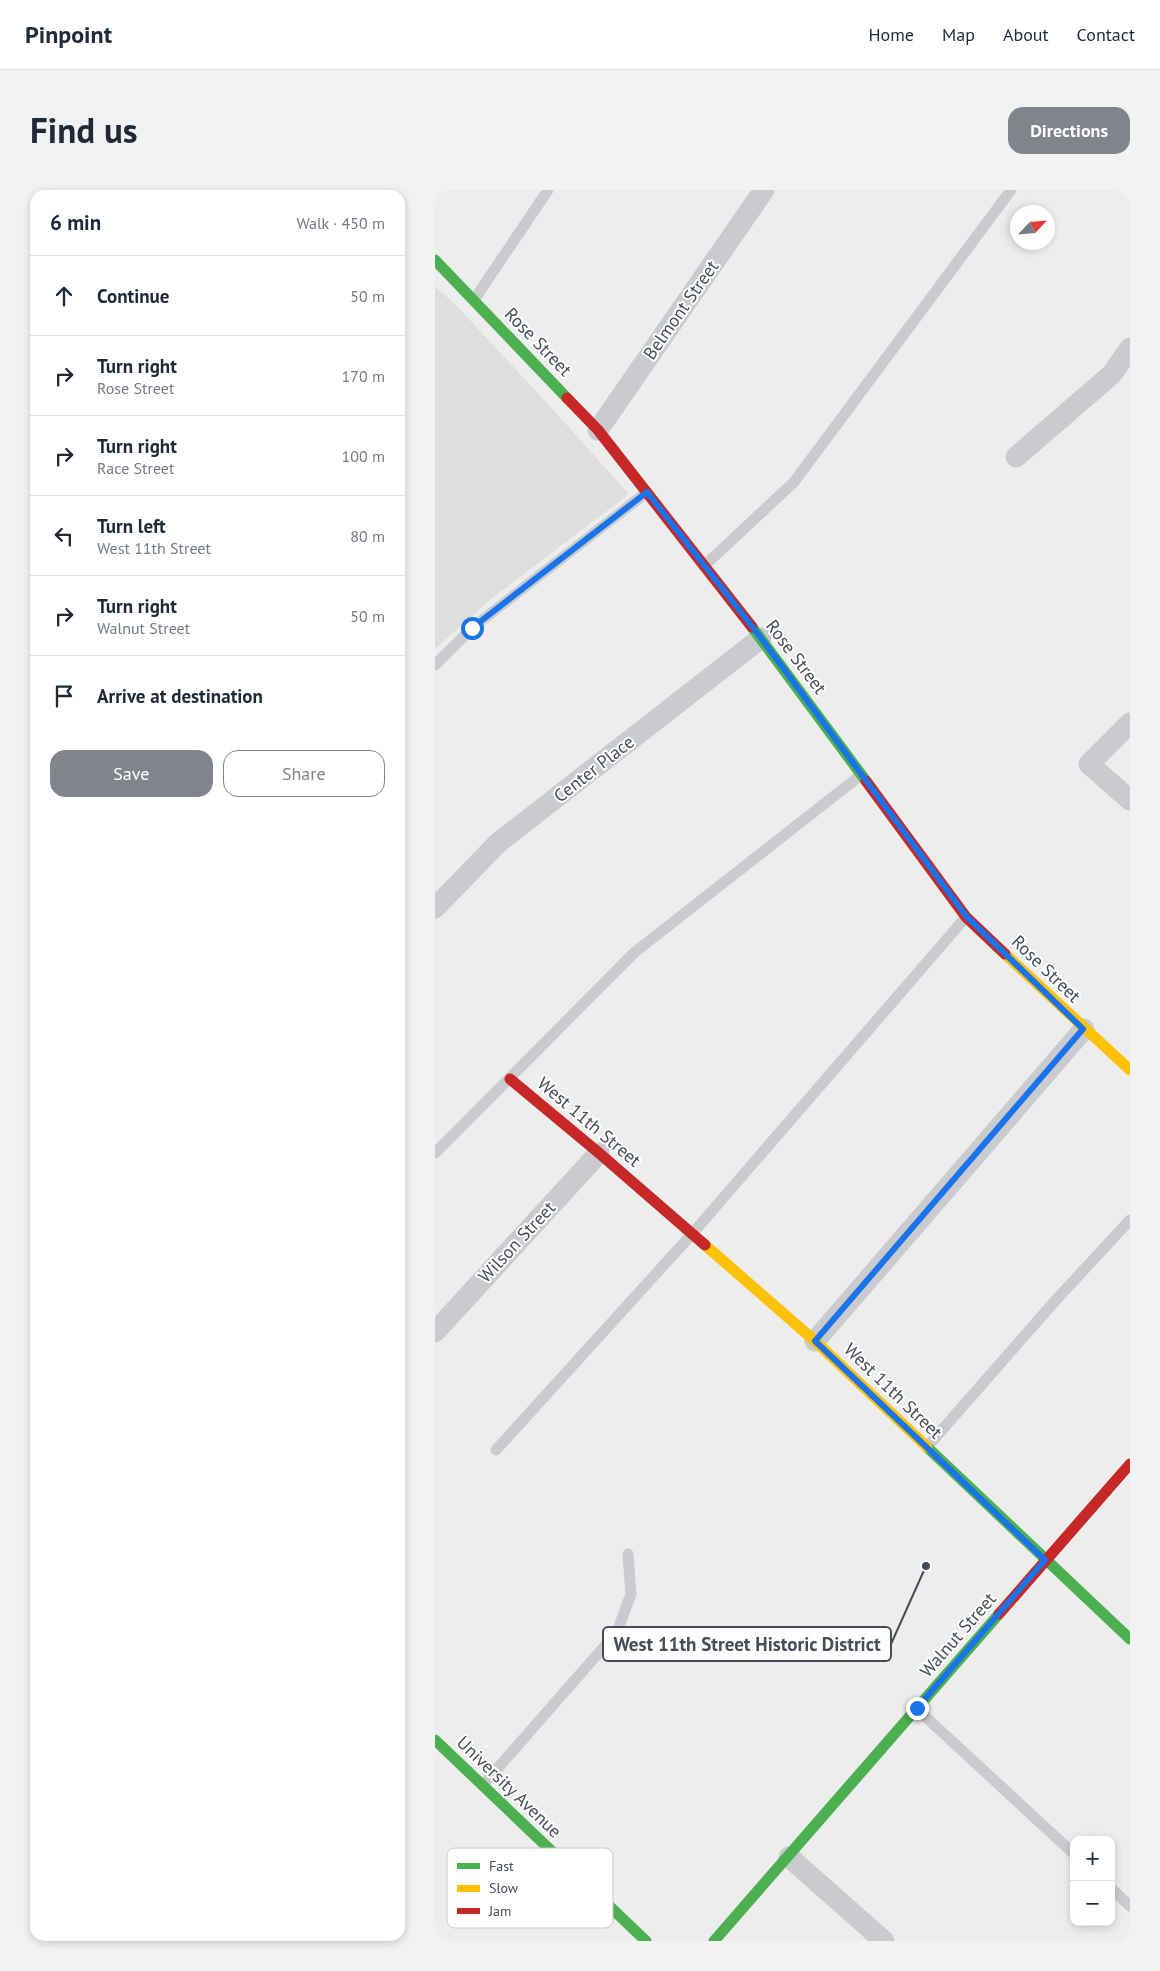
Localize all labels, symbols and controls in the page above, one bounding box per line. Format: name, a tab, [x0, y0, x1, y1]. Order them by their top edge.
text: Pinpoint	[25, 19, 112, 50]
text: Home	[868, 23, 914, 46]
text: Map	[942, 23, 975, 46]
text: About	[1003, 23, 1049, 46]
text: Contact	[1077, 23, 1135, 46]
text: Find us	[30, 107, 138, 153]
button: Directions	[1008, 107, 1130, 154]
north arrow	[1010, 205, 1055, 250]
text: 6 min	[50, 209, 101, 236]
text: Walk · 450 m	[296, 213, 385, 233]
street label: Belmont Street	[638, 256, 723, 364]
icon: ahead	[50, 282, 78, 310]
text: Continue	[97, 284, 169, 308]
text: 50 m	[350, 286, 385, 306]
street label: Rose Street	[500, 302, 577, 381]
text: Turn right	[97, 354, 177, 378]
icon: right	[50, 362, 78, 390]
text: 170 m	[342, 366, 385, 386]
text: Rose Street	[97, 378, 174, 398]
text: Turn right	[97, 434, 177, 458]
icon: right	[50, 442, 78, 470]
text: 100 m	[342, 446, 385, 466]
text: Race Street	[97, 458, 174, 478]
text: Turn left	[97, 514, 166, 538]
icon: left	[50, 522, 78, 550]
text: 80 m	[350, 526, 385, 546]
text: West 11th Street	[97, 538, 211, 558]
text: Turn right	[97, 594, 177, 618]
icon: right	[50, 602, 78, 630]
text: 50 m	[350, 606, 385, 626]
street label: Rose Street	[761, 615, 832, 698]
route start	[461, 617, 484, 640]
text: Walnut Street	[97, 618, 190, 638]
icon: arrive	[50, 682, 78, 710]
text: Arrive at destination	[97, 684, 263, 708]
street label: Center Place	[549, 730, 638, 807]
button: Save	[50, 750, 213, 797]
button: Share	[223, 750, 385, 797]
street label: Rose Street	[1007, 930, 1086, 1007]
street label: West 11th Street	[533, 1072, 646, 1172]
street label: Wilson Street	[473, 1196, 560, 1287]
street label: West 11th Street	[839, 1338, 947, 1443]
street label: Walnut Street	[915, 1588, 1001, 1682]
callout: West 11th Street Historic District	[603, 1627, 891, 1661]
text: West 11th Street Historic District	[613, 1632, 881, 1656]
route end	[906, 1697, 929, 1720]
street label: University Avenue	[452, 1731, 567, 1842]
map controls	[1070, 1836, 1115, 1926]
button: +	[1070, 1836, 1115, 1881]
legend	[447, 1848, 613, 1928]
text: Fast	[489, 1857, 514, 1875]
text: Slow	[489, 1879, 519, 1897]
button: −	[1070, 1881, 1115, 1926]
text: Jam	[488, 1902, 511, 1920]

